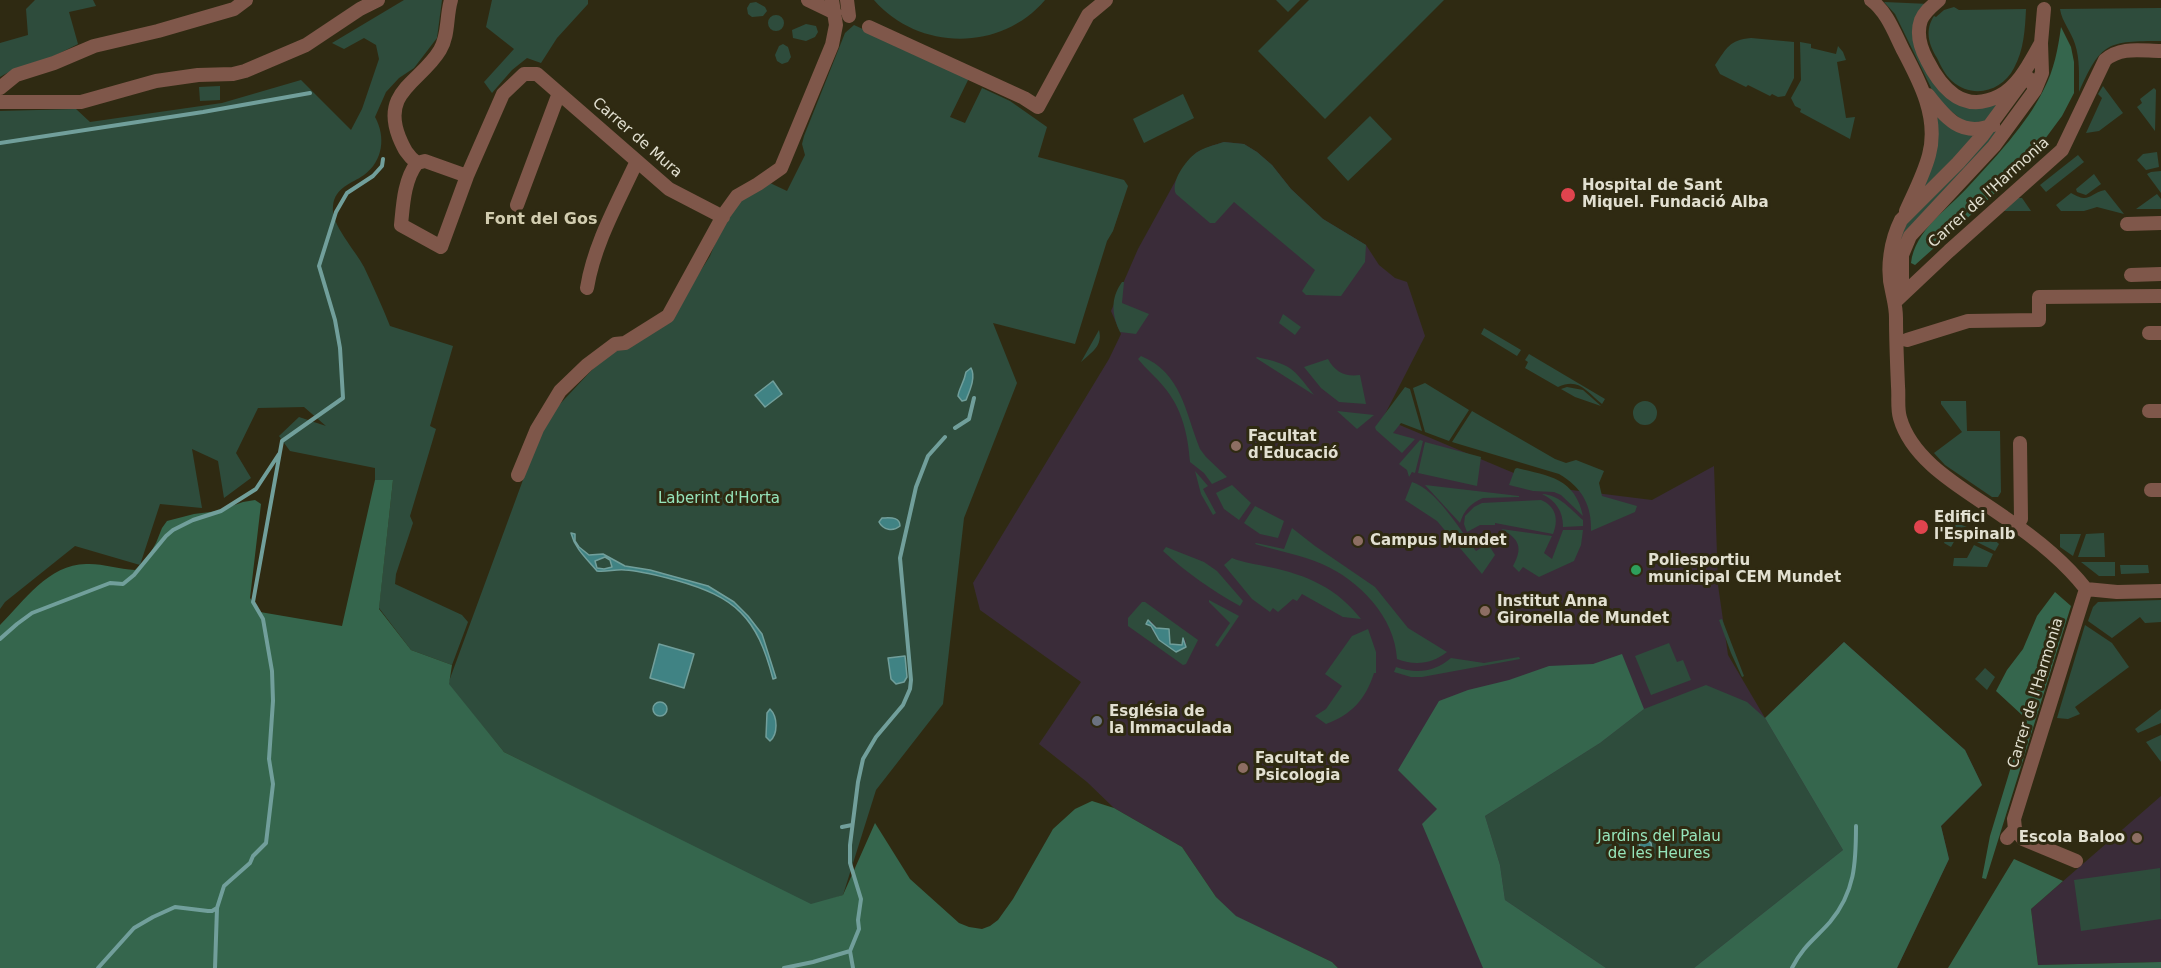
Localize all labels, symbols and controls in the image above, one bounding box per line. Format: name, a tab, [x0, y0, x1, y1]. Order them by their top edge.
street label: Carrer de Mura	[588, 94, 686, 182]
street label: Carrer de l'Harmonia	[1925, 134, 2053, 252]
place label: Hospital de Sant Miquel. Fundació Alba	[1582, 177, 1769, 212]
marker: Hospital de Sant Miquel. Fundació Alba	[1559, 186, 1577, 204]
district label: Font del Gos	[485, 210, 597, 230]
place label: Facultat d'Educació	[1248, 428, 1338, 463]
marker: Facultat d'Educació	[1229, 439, 1243, 453]
park label: Laberint d'Horta	[658, 490, 780, 508]
place label: Edifici l'Espinalb	[1934, 509, 2015, 544]
marker: Edifici l'Espinalb	[1912, 518, 1930, 536]
place label: Campus Mundet	[1370, 532, 1507, 550]
marker: Campus Mundet	[1351, 534, 1365, 548]
place label: Poliesportiu municipal CEM Mundet	[1648, 552, 1841, 587]
marker: Poliesportiu municipal CEM Mundet	[1629, 563, 1643, 577]
place label: Institut Anna Gironella de Mundet	[1497, 593, 1669, 628]
marker: Institut Anna Gironella de Mundet	[1478, 604, 1492, 618]
street label: Carrer de l'Harmonia	[2005, 616, 2067, 770]
place label: Església de la Immaculada	[1109, 703, 1232, 738]
marker: Església de la Immaculada	[1090, 714, 1104, 728]
place label: Facultat de Psicologia	[1255, 750, 1350, 785]
marker: Facultat de Psicologia	[1236, 761, 1250, 775]
park label: Jardins del Palau de les Heures	[1597, 828, 1721, 863]
place label: Escola Baloo	[2019, 829, 2125, 847]
marker: Escola Baloo	[2130, 831, 2144, 845]

